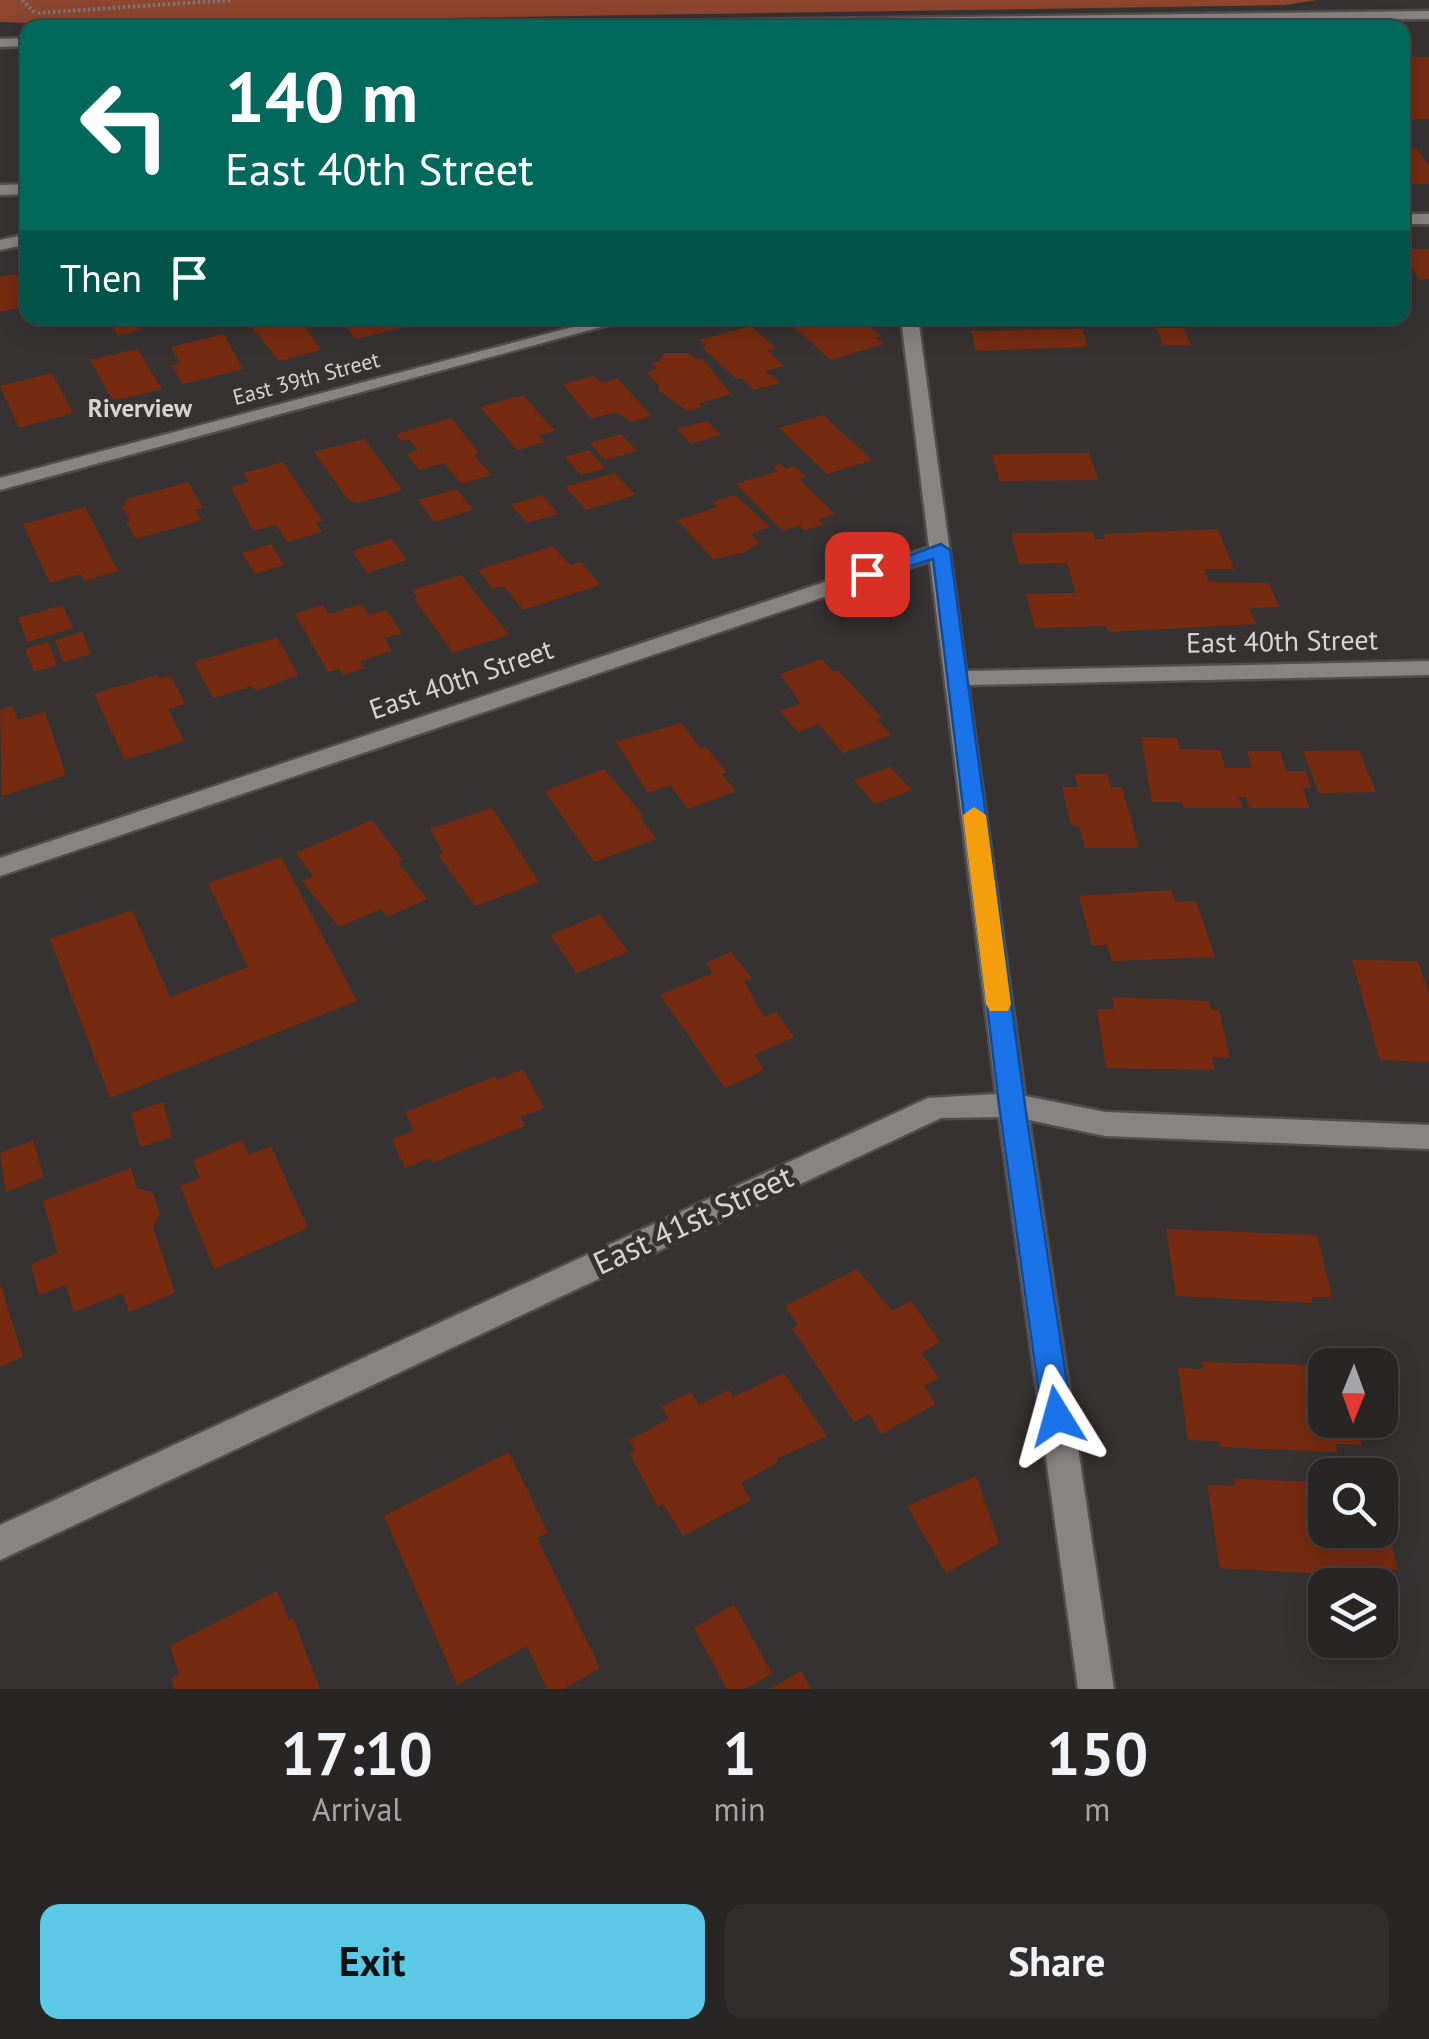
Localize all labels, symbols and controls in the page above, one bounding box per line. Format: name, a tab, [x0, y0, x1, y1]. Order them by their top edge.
text: 140 m	[225, 51, 418, 141]
icon: left	[60, 60, 190, 190]
text: East 40th Street	[225, 139, 534, 197]
icon: arrive	[162, 250, 217, 305]
text: Then	[60, 253, 142, 302]
street label: East 39th Street	[230, 345, 383, 411]
district label: Riverview	[88, 392, 193, 424]
pin	[825, 532, 910, 617]
icon: arrive	[840, 547, 895, 602]
street label: East 40th Street	[1186, 620, 1379, 661]
street label: East 40th Street	[364, 630, 558, 727]
street label: East 41st Street	[586, 1154, 799, 1284]
north arrow	[1308, 1348, 1398, 1438]
map controls	[1308, 1348, 1398, 1658]
position arrow	[1005, 1364, 1109, 1468]
button: search	[1308, 1458, 1398, 1548]
button: layers	[1308, 1568, 1398, 1658]
text: 17:10	[281, 1714, 433, 1792]
text: 1	[723, 1714, 757, 1792]
text: 150	[1046, 1714, 1148, 1792]
text: Arrival	[312, 1788, 402, 1830]
text: min	[714, 1788, 766, 1830]
text: m	[1084, 1788, 1110, 1830]
button: Exit	[40, 1904, 705, 2019]
button: Share	[725, 1904, 1389, 2019]

